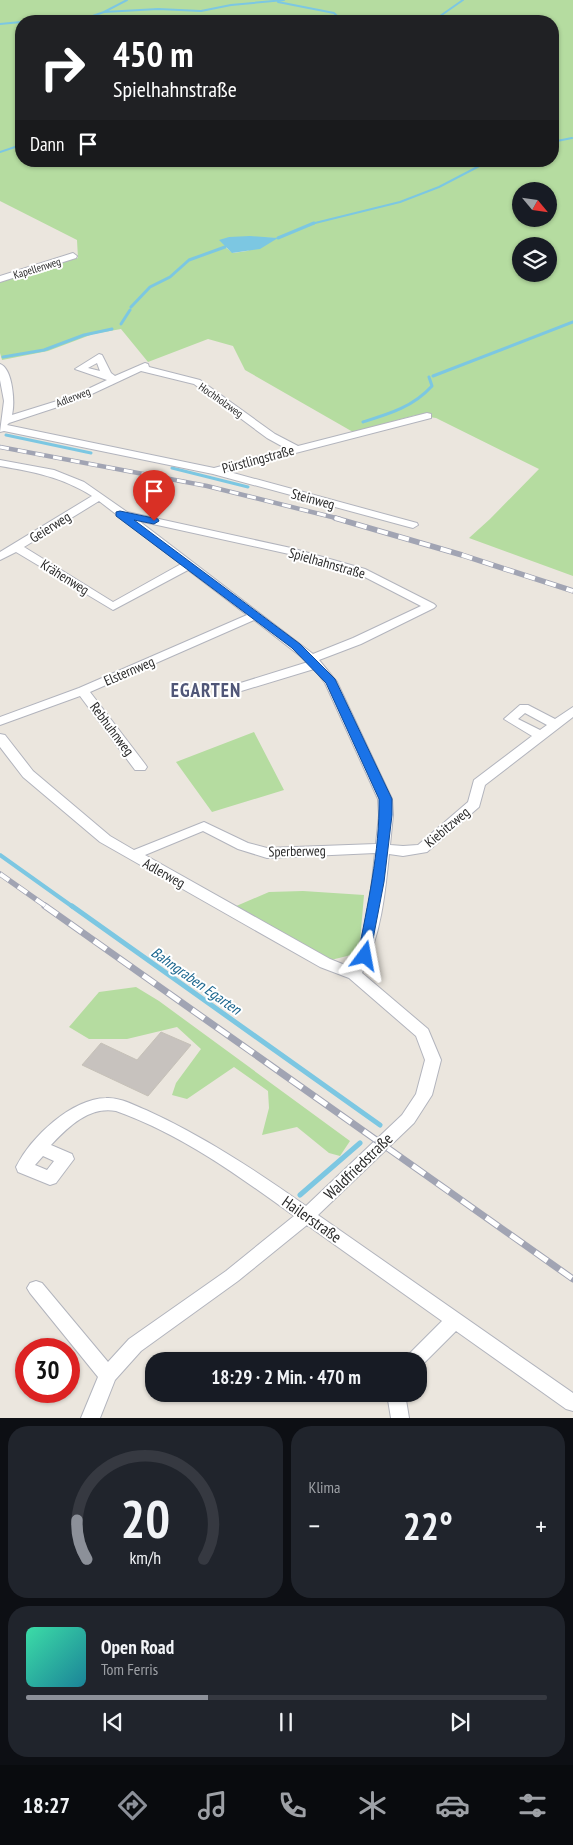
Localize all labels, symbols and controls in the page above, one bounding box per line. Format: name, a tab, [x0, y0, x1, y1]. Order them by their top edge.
text: 450 m	[113, 31, 194, 77]
icon: right	[30, 35, 95, 100]
text: Spielhahnstraße	[113, 75, 237, 103]
icon: arrive	[74, 130, 102, 158]
text: Dann	[30, 132, 64, 156]
north arrow	[512, 182, 558, 228]
map controls	[512, 182, 557, 282]
button: layers	[512, 237, 557, 282]
street label: Kapellenweg	[12, 254, 63, 282]
street label: Hochholzweg	[196, 380, 246, 421]
street label: Adlerweg	[54, 384, 92, 410]
street label: Pürstlingstraße	[220, 441, 296, 477]
pin	[133, 470, 175, 521]
icon: arrive	[140, 477, 168, 505]
street label: Steinweg	[289, 485, 337, 513]
street label: Geierweg	[26, 507, 74, 547]
street label: Spielhahnstraße	[287, 543, 368, 583]
street label: Krähenweg	[37, 555, 93, 599]
street label: Elsternweg	[101, 652, 157, 690]
district label: EGARTEN	[171, 678, 241, 702]
street label: Rebhuhnweg	[86, 699, 138, 759]
street label: Kiebitzweg	[421, 803, 473, 851]
street label: Sperberweg	[268, 842, 326, 860]
street label: Adlerweg	[140, 854, 188, 892]
position arrow	[338, 929, 390, 981]
water label: Bahngraben Egarten	[148, 943, 246, 1019]
street label: Waldfriedstraße	[319, 1128, 397, 1204]
street label: Hailerstraße	[278, 1191, 346, 1247]
speed limit sign: 30	[15, 1338, 80, 1403]
text: 18:29 · 2 Min. · 470 m	[211, 1365, 361, 1389]
text: Klima	[309, 1477, 340, 1497]
text: 20	[120, 1485, 170, 1552]
text: 22°	[403, 1501, 453, 1550]
text: −	[309, 1507, 320, 1544]
text: +	[535, 1507, 547, 1544]
text: km/h	[129, 1546, 161, 1569]
text: Open Road	[101, 1635, 174, 1659]
text: Tom Ferris	[101, 1659, 158, 1679]
icon: previous	[99, 1708, 127, 1736]
icon: pause	[272, 1708, 300, 1736]
icon: next	[446, 1708, 474, 1736]
icon: directions	[115, 1788, 150, 1823]
icon: music	[195, 1788, 230, 1823]
icon: phone	[275, 1788, 310, 1823]
icon: climate	[355, 1788, 390, 1823]
icon: car	[435, 1788, 470, 1823]
icon: filters	[515, 1788, 550, 1823]
text: 18:27	[23, 1791, 70, 1819]

